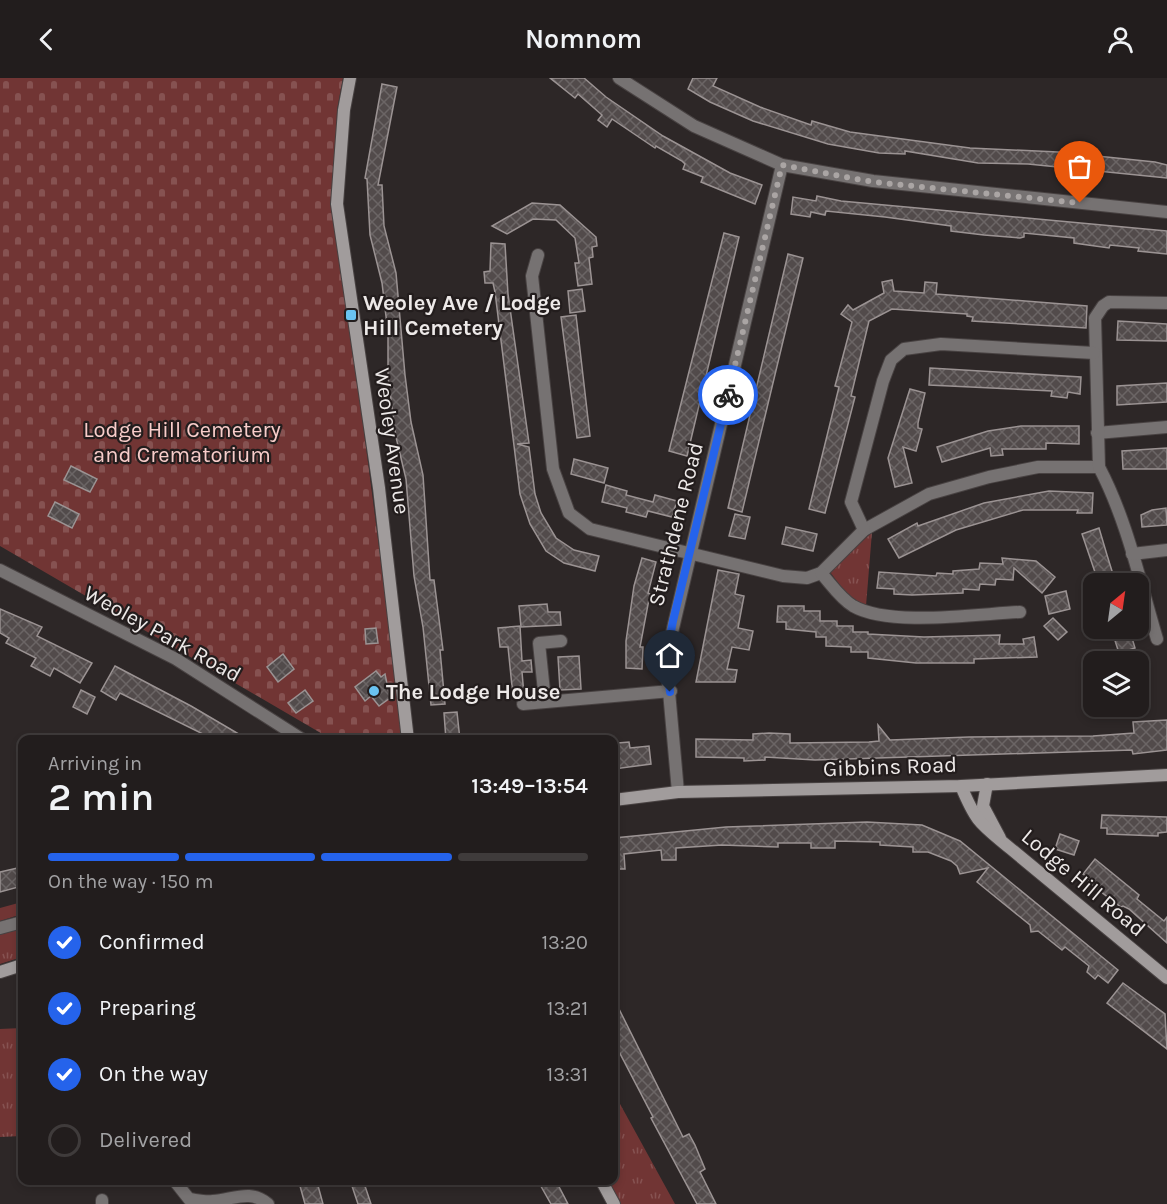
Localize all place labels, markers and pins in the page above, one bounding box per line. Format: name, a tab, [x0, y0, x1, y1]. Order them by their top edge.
pin	[1054, 141, 1105, 203]
place label: Weoley Ave / Lodge Hill Cemetery	[363, 290, 561, 341]
marker: Weoley Ave / Lodge Hill Cemetery	[344, 308, 358, 322]
pin	[644, 630, 695, 692]
place label: The Lodge House	[386, 679, 561, 705]
marker: The Lodge House	[367, 684, 381, 698]

